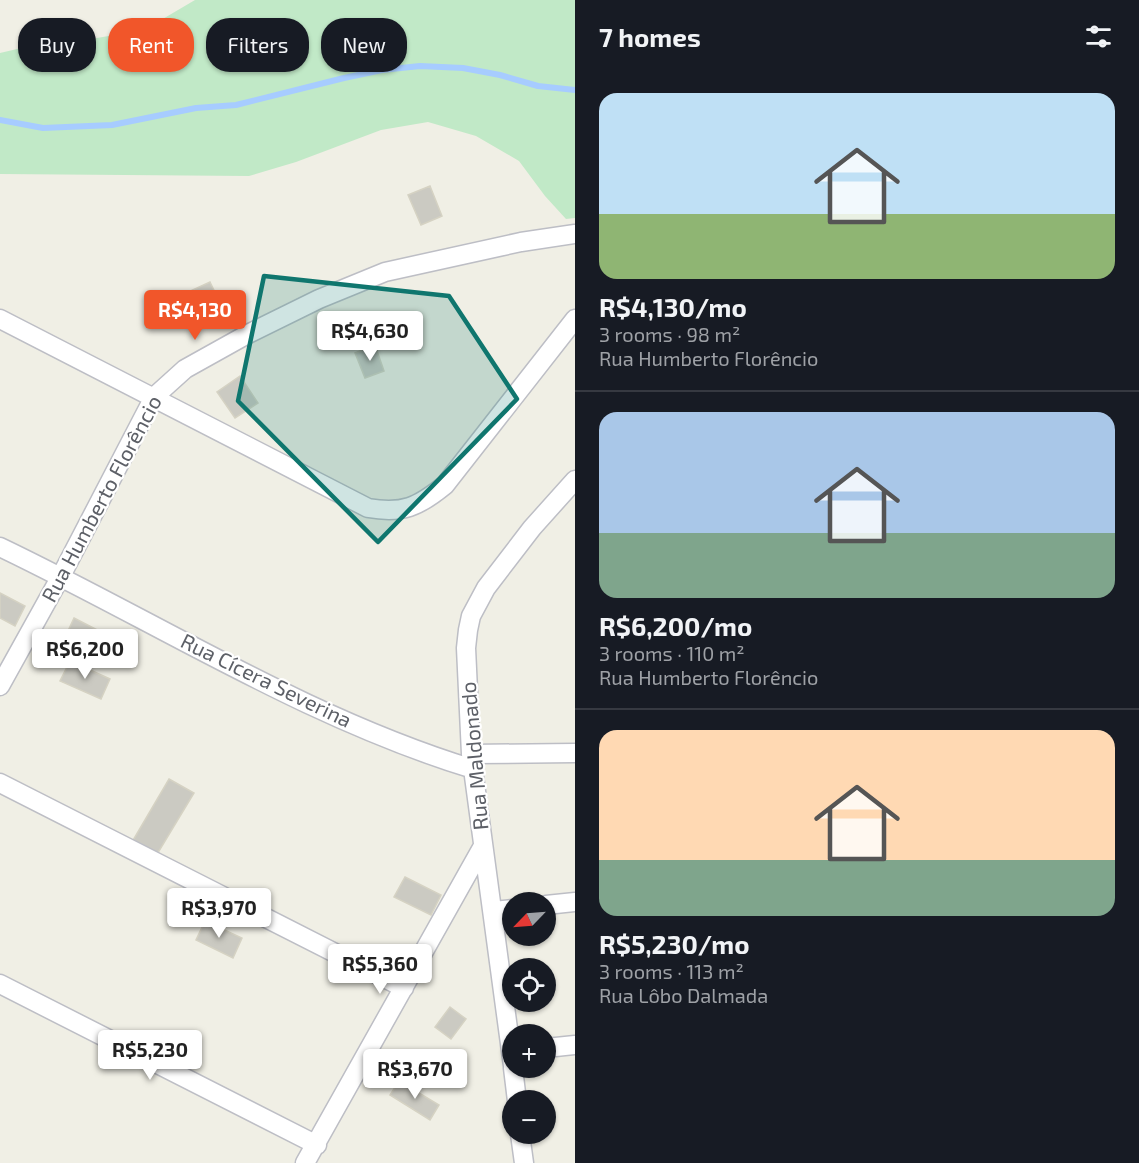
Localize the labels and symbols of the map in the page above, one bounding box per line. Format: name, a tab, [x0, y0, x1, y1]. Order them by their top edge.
pin: R$4,130	[140, 290, 250, 341]
pin: R$4,630	[315, 311, 425, 362]
street label: Rua Humberto Florêncio	[36, 391, 166, 606]
street label: Rua Cícera Severina	[177, 627, 356, 732]
pin: R$6,200	[30, 629, 140, 680]
street label: Rua Maldonado	[455, 681, 492, 831]
pin: R$3,970	[164, 888, 274, 939]
north arrow	[502, 892, 556, 946]
pin: R$5,360	[325, 944, 435, 995]
pin: R$5,230	[95, 1030, 205, 1081]
pin: R$3,670	[360, 1049, 470, 1100]

